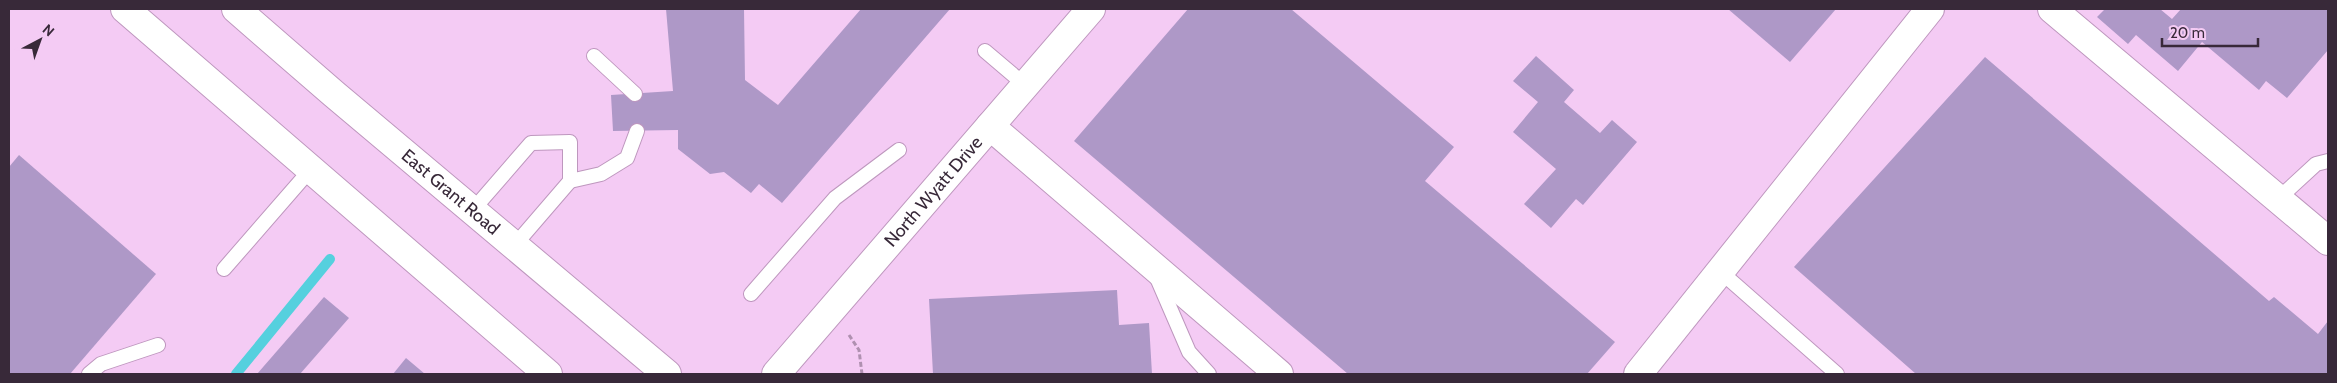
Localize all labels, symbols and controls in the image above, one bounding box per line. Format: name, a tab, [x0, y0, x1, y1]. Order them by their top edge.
north arrow	[15, 15, 65, 65]
scale bar	[2162, 15, 2258, 47]
text: N	[39, 20, 58, 40]
text: 20 m	[2170, 24, 2205, 42]
street label: North Wyatt Drive	[880, 132, 987, 251]
street label: East Grant Road	[397, 144, 504, 240]

